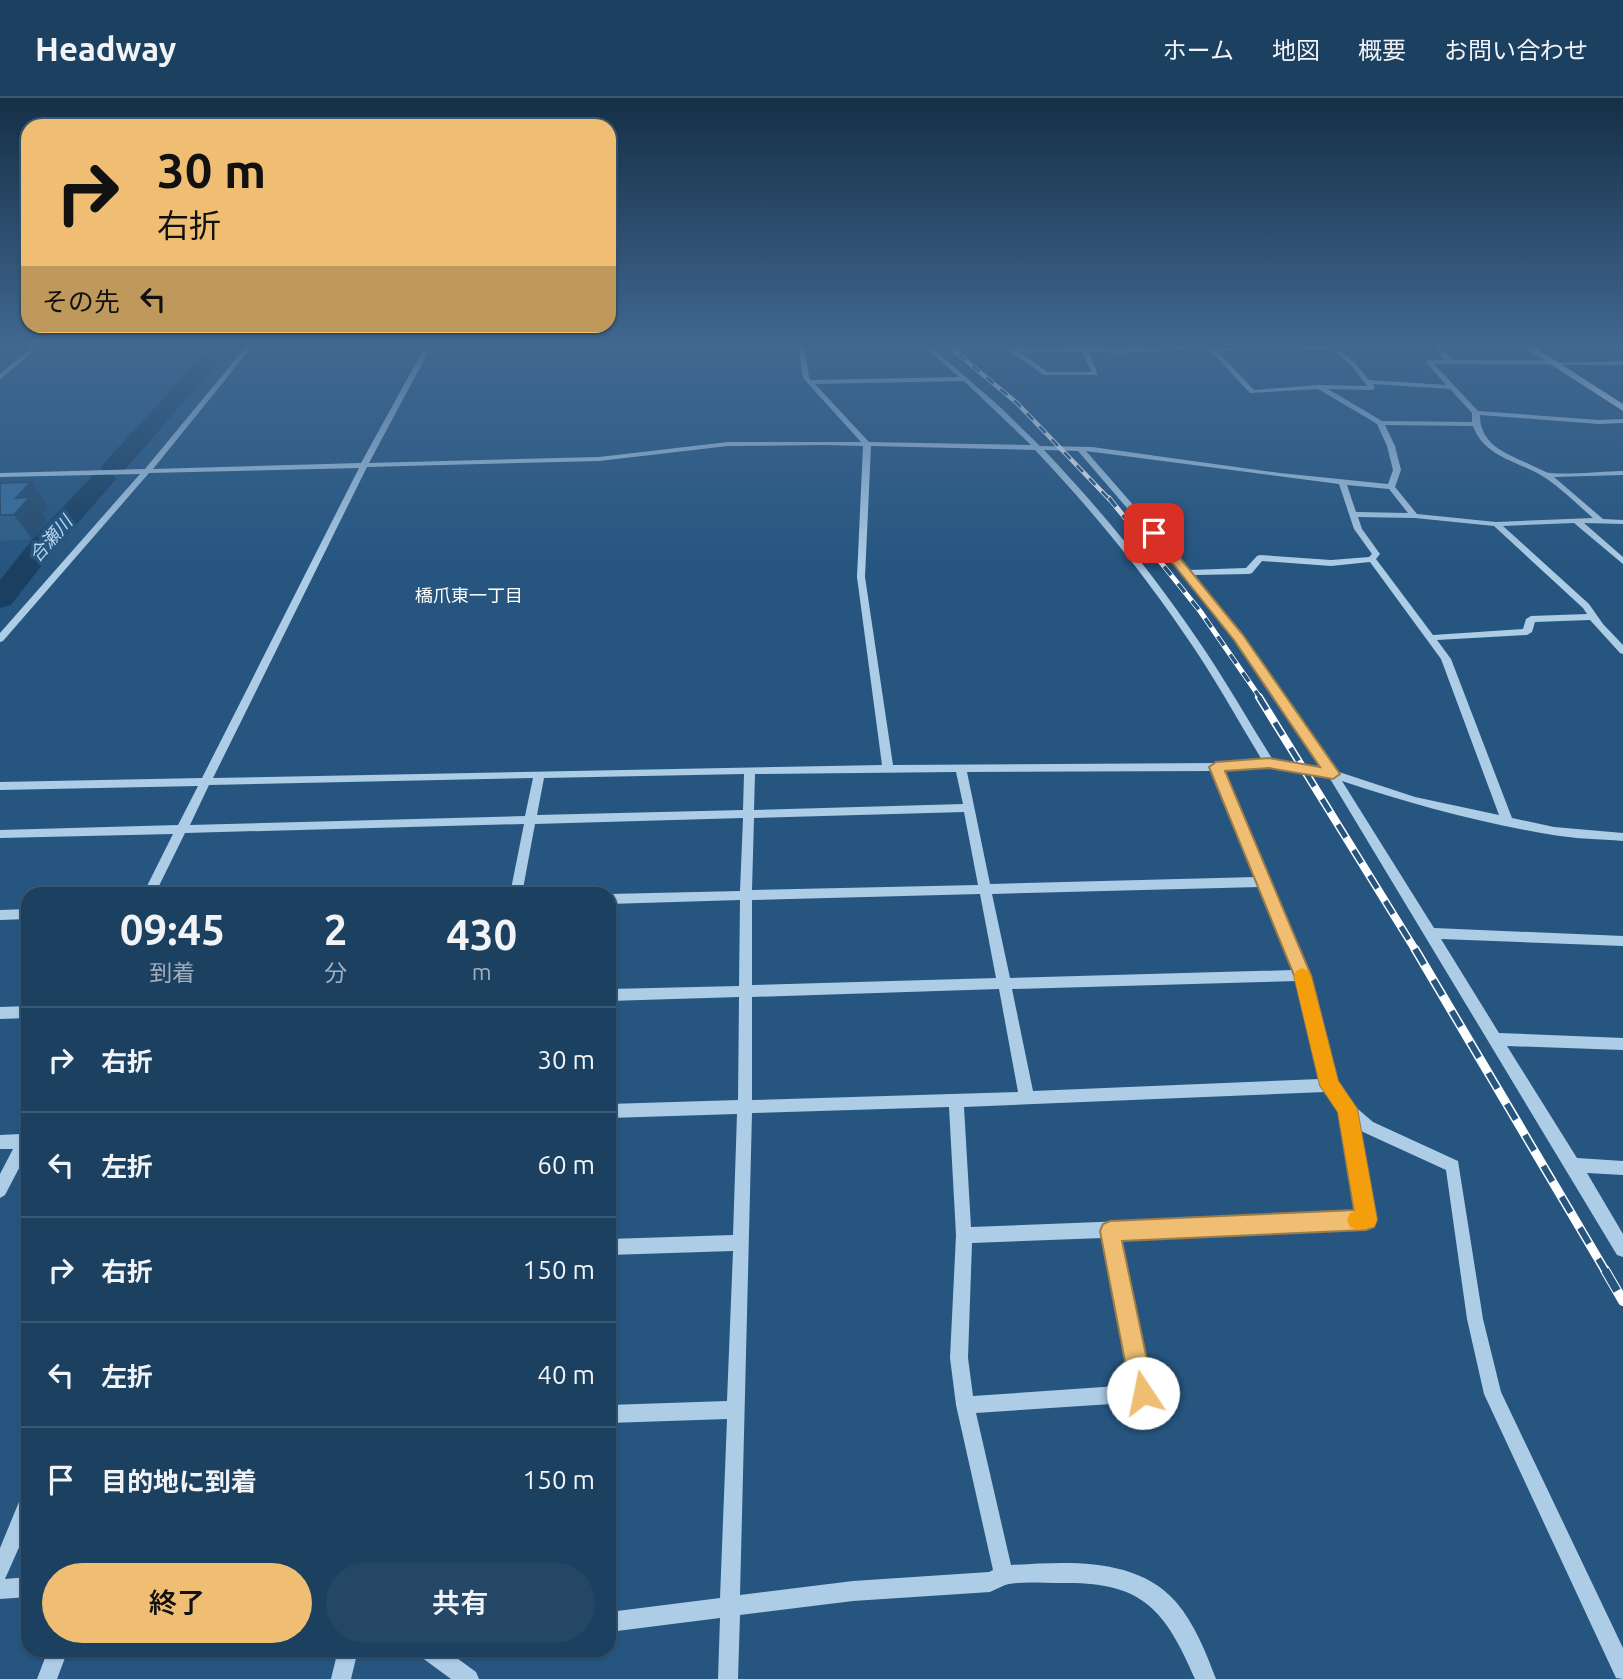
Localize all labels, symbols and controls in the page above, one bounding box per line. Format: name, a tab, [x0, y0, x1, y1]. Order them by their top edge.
text: Headway	[35, 30, 176, 67]
text: ホーム	[1163, 37, 1234, 64]
text: 地図	[1272, 37, 1320, 64]
text: 概要	[1358, 37, 1406, 64]
text: お問い合わせ	[1444, 37, 1588, 64]
text: 30 m	[157, 142, 266, 197]
icon: right	[42, 147, 133, 238]
text: 右折	[157, 207, 221, 243]
icon: left	[134, 280, 172, 318]
text: その先	[42, 287, 120, 316]
pin	[1124, 503, 1184, 563]
water label: 合瀬川	[25, 510, 77, 565]
icon: arrive	[1135, 514, 1173, 552]
district label: 橋爪東一丁目	[415, 585, 523, 605]
text: 09:45	[120, 906, 225, 953]
text: 2	[324, 906, 347, 953]
text: 430	[446, 911, 517, 958]
text: m	[472, 959, 492, 984]
text: 到着	[149, 960, 195, 985]
text: 分	[324, 960, 347, 985]
icon: right	[42, 1041, 80, 1079]
text: 30 m	[537, 1045, 595, 1074]
text: 右折	[101, 1047, 153, 1076]
icon: left	[42, 1146, 80, 1184]
text: 60 m	[537, 1150, 595, 1179]
text: 左折	[101, 1152, 153, 1181]
icon: right	[42, 1251, 80, 1289]
text: 150 m	[523, 1255, 595, 1284]
text: 右折	[101, 1257, 153, 1286]
icon: left	[42, 1356, 80, 1394]
position arrow	[1106, 1356, 1180, 1430]
text: 40 m	[537, 1360, 595, 1389]
text: 左折	[101, 1362, 153, 1391]
icon: arrive	[42, 1461, 80, 1499]
text: 150 m	[523, 1465, 595, 1494]
text: 目的地に到着	[101, 1467, 257, 1496]
button: 終了	[42, 1563, 312, 1643]
button: 共有	[326, 1563, 595, 1643]

